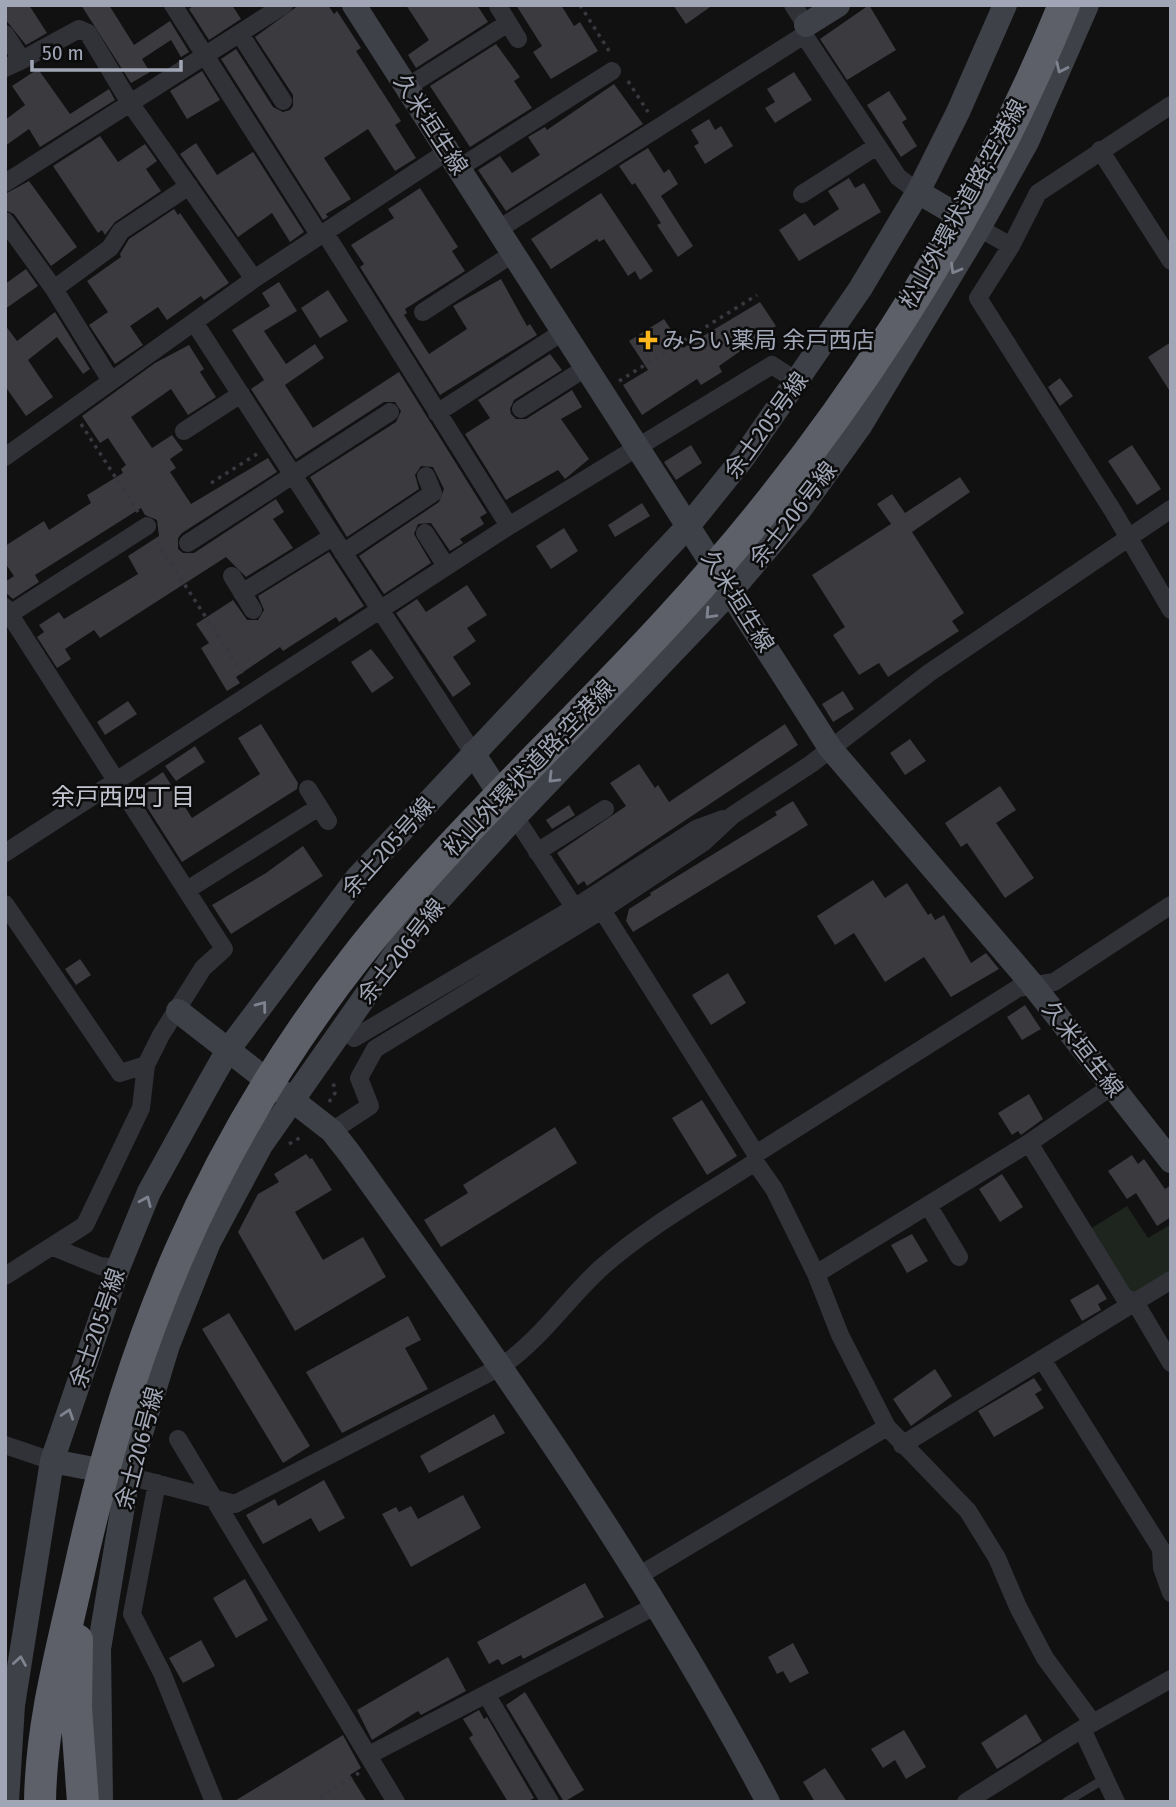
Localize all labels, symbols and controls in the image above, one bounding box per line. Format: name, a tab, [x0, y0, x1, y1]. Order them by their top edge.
scale bar	[32, 28, 180, 72]
text: 50 m	[42, 40, 84, 66]
one-way arrow	[1055, 61, 1069, 74]
street label: 久米垣生線	[388, 68, 474, 180]
street label: 松山外環状道路;空港線	[894, 94, 1032, 314]
one-way arrow	[950, 262, 963, 275]
place label: みらい薬局 余戸西店	[662, 326, 874, 354]
marker: みらい薬局 余戸西店	[640, 332, 656, 348]
street label: 余土205号線	[718, 366, 814, 484]
street label: 余土206号線	[743, 456, 843, 572]
street label: 久米垣生線	[696, 545, 780, 657]
one-way arrow	[706, 606, 719, 619]
street label: 松山外環状道路;空港線	[437, 674, 621, 862]
one-way arrow	[549, 770, 561, 782]
district label: 余戸西四丁目	[51, 783, 195, 811]
street label: 余土205号線	[336, 791, 440, 903]
street label: 余土206号線	[351, 893, 451, 1009]
street label: 久米垣生線	[1037, 995, 1129, 1103]
one-way arrow	[253, 1001, 266, 1013]
one-way arrow	[138, 1196, 152, 1208]
street label: 余土205号線	[63, 1264, 131, 1392]
street label: 余土206号線	[109, 1384, 169, 1512]
one-way arrow	[59, 1409, 74, 1421]
one-way arrow	[12, 1655, 27, 1667]

